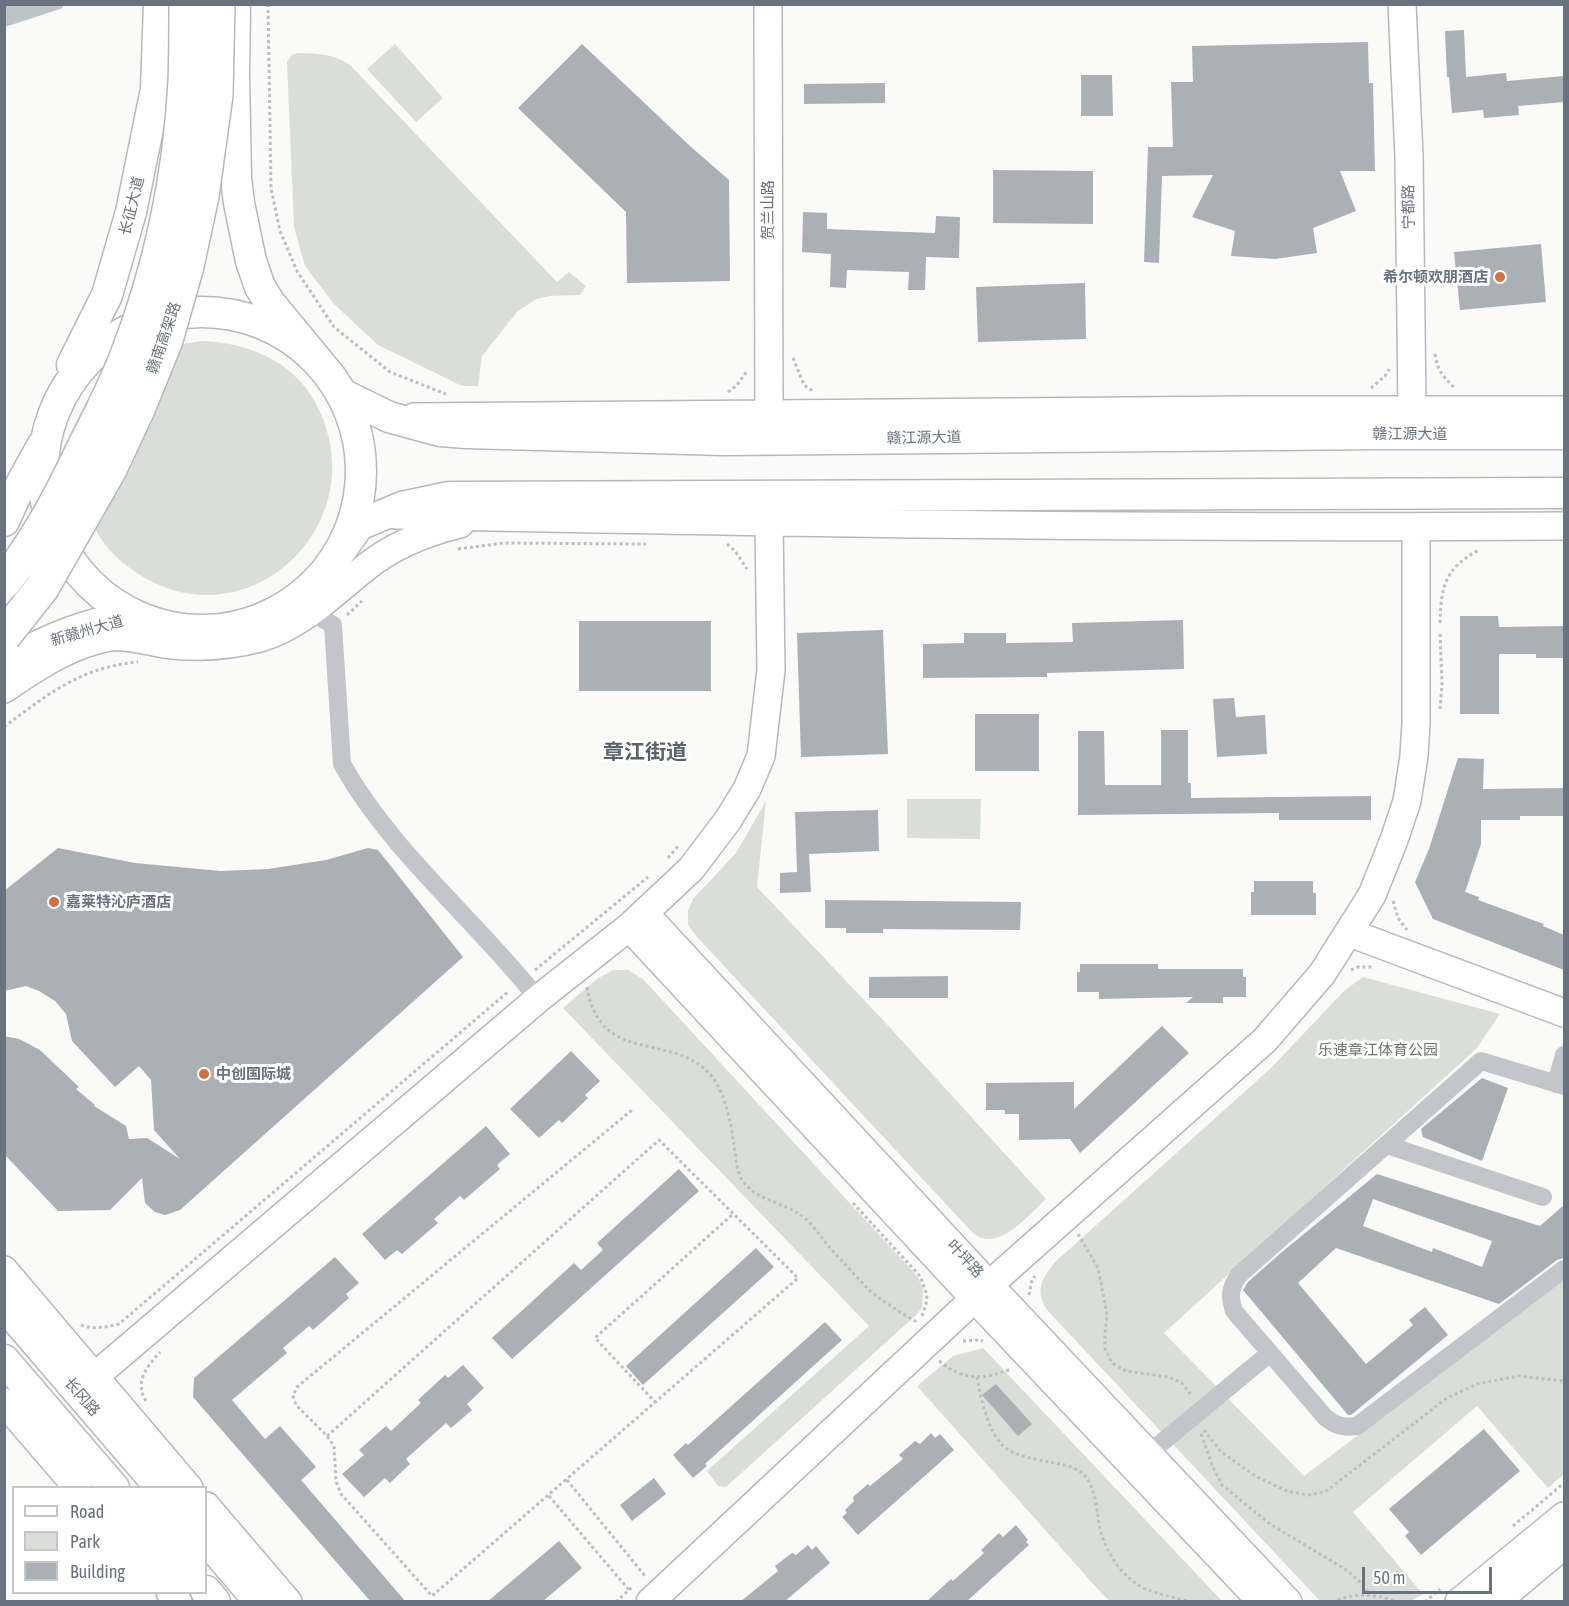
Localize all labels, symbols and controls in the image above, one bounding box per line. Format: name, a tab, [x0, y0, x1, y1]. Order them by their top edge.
street label: 长征大道	[116, 175, 148, 237]
street label: 贺兰山路	[759, 180, 777, 240]
street label: 宁都路	[1400, 184, 1418, 230]
place label: 希尔顿欢朋酒店	[1383, 268, 1488, 286]
marker: 希尔顿欢朋酒店	[1493, 270, 1507, 284]
street label: 赣南高架路	[143, 300, 185, 376]
street label: 赣江源大道	[1373, 425, 1447, 443]
street label: 赣江源大道	[886, 428, 962, 448]
street label: 新赣州大道	[48, 612, 126, 650]
district label: 章江街道	[603, 739, 687, 765]
place label: 嘉莱特沁庐酒店	[66, 893, 171, 911]
marker: 嘉莱特沁庐酒店	[47, 895, 61, 909]
park label: 乐速章江体育公园	[1318, 1041, 1438, 1059]
place label: 中创国际城	[216, 1065, 291, 1083]
marker: 中创国际城	[197, 1067, 211, 1081]
street label: 叶坪路	[943, 1236, 987, 1282]
street label: 长冈路	[60, 1374, 104, 1420]
legend	[12, 1486, 207, 1594]
text: Road	[70, 1501, 104, 1522]
text: Park	[70, 1531, 100, 1552]
scale bar	[1365, 1555, 1496, 1593]
text: Building	[70, 1561, 125, 1582]
text: 50 m	[1373, 1567, 1405, 1588]

